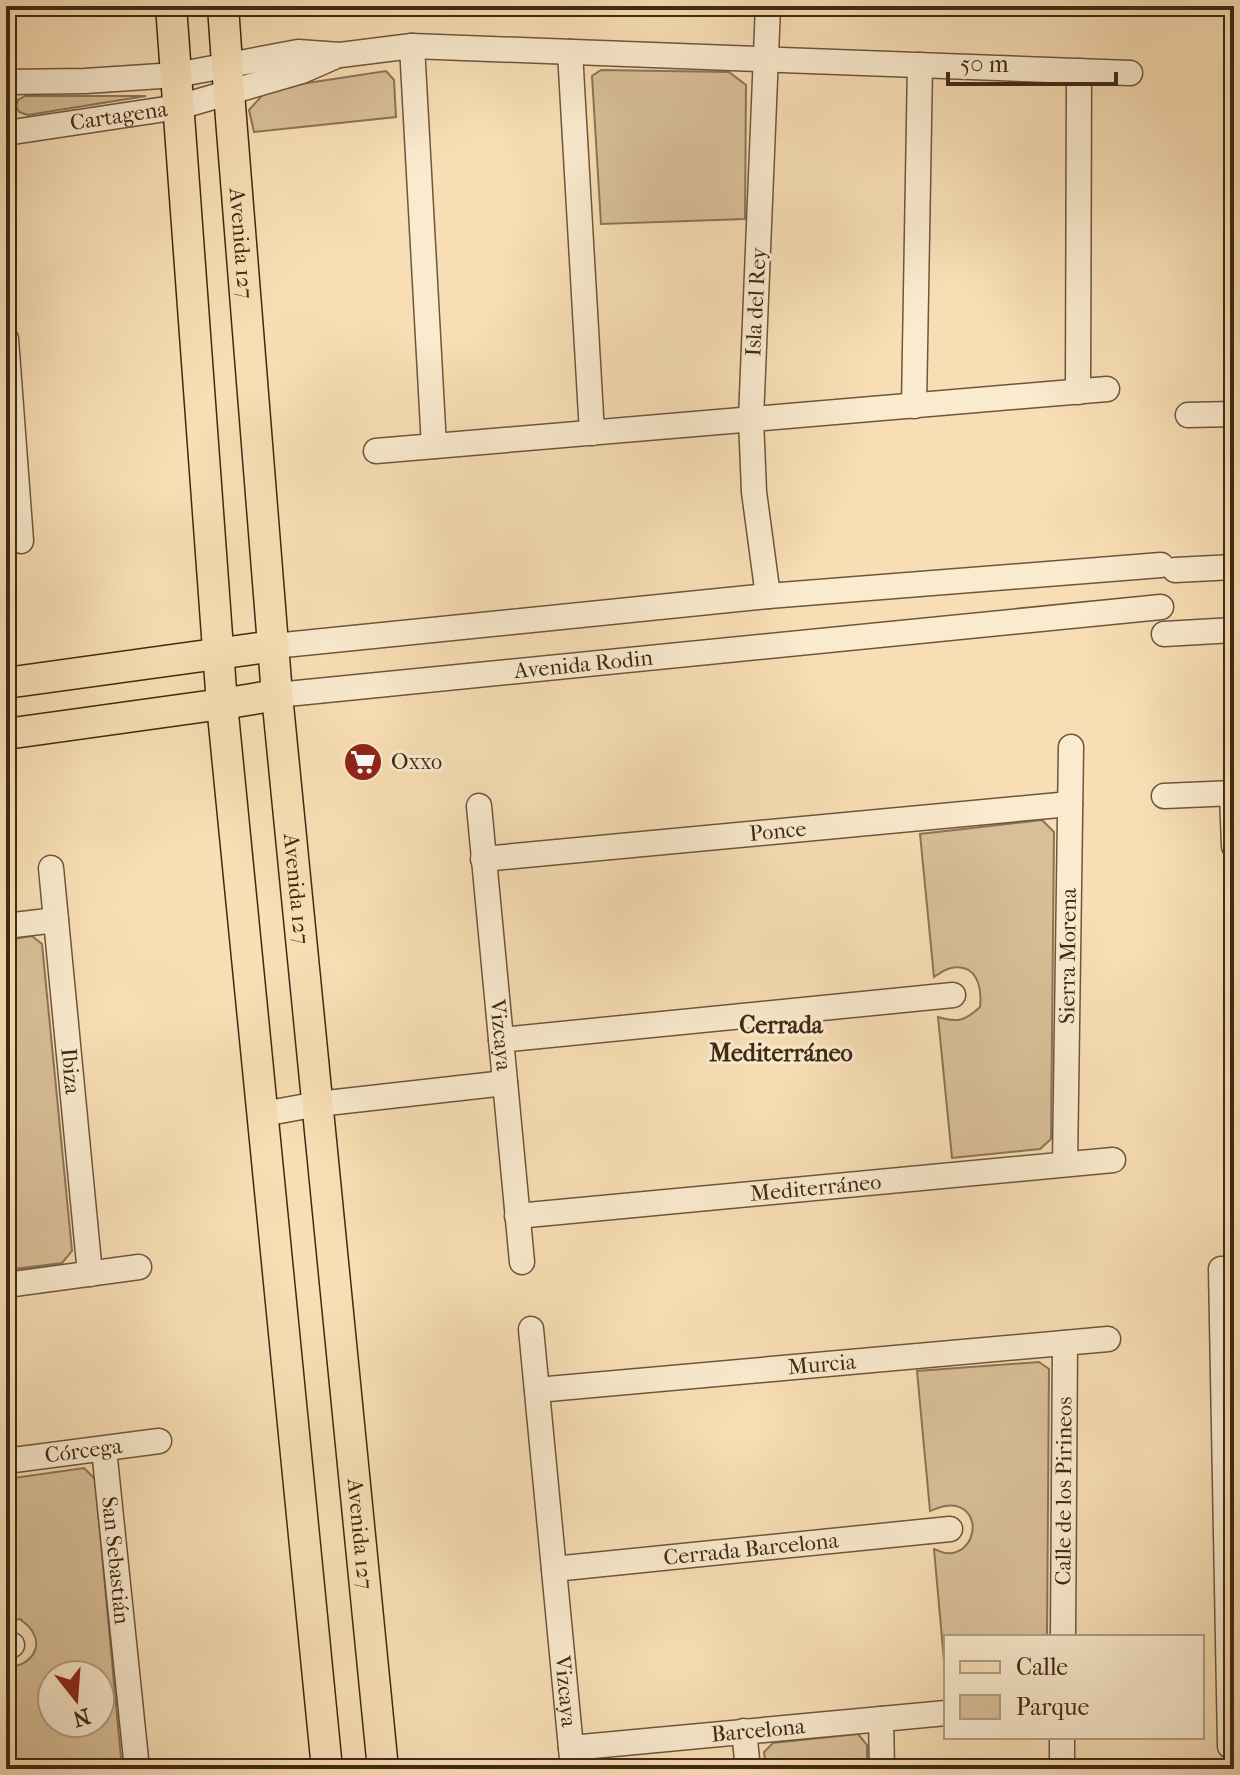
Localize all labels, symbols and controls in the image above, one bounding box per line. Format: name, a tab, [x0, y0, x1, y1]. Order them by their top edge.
scale bar	[948, 36, 1116, 86]
text: 50 m	[960, 50, 1009, 78]
street label: Cartagena	[68, 96, 170, 136]
street label: Avenida 127	[224, 186, 258, 300]
street label: Isla del Rey	[740, 246, 772, 357]
street label: Avenida Rodin	[512, 645, 654, 684]
supermarket icon: Oxxo	[342, 741, 384, 783]
place label: Oxxo	[391, 749, 442, 775]
street label: Ponce	[748, 816, 807, 847]
street label: Avenida 127	[278, 831, 315, 945]
street label: Sierra Morena	[1054, 887, 1082, 1024]
street label: Vizcaya	[484, 997, 517, 1073]
district label: Cerrada Mediterráneo	[709, 1011, 853, 1067]
street label: Ibiza	[55, 1047, 86, 1096]
street label: Mediterráneo	[749, 1169, 882, 1207]
street label: Murcia	[787, 1349, 858, 1381]
street label: Calle de los Pirineos	[1050, 1397, 1078, 1585]
street label: Córcega	[43, 1433, 124, 1469]
street label: Avenida 127	[341, 1476, 378, 1590]
street label: San Sebastián	[96, 1495, 135, 1626]
street label: Cerrada Barcelona	[662, 1527, 841, 1571]
legend	[944, 1635, 1204, 1739]
street label: Vizcaya	[549, 1653, 582, 1729]
text: Calle	[1016, 1653, 1068, 1681]
north arrow	[36, 1659, 116, 1739]
text: Parque	[1016, 1693, 1089, 1721]
text: N	[69, 1702, 93, 1732]
street label: Barcelona	[710, 1713, 807, 1748]

